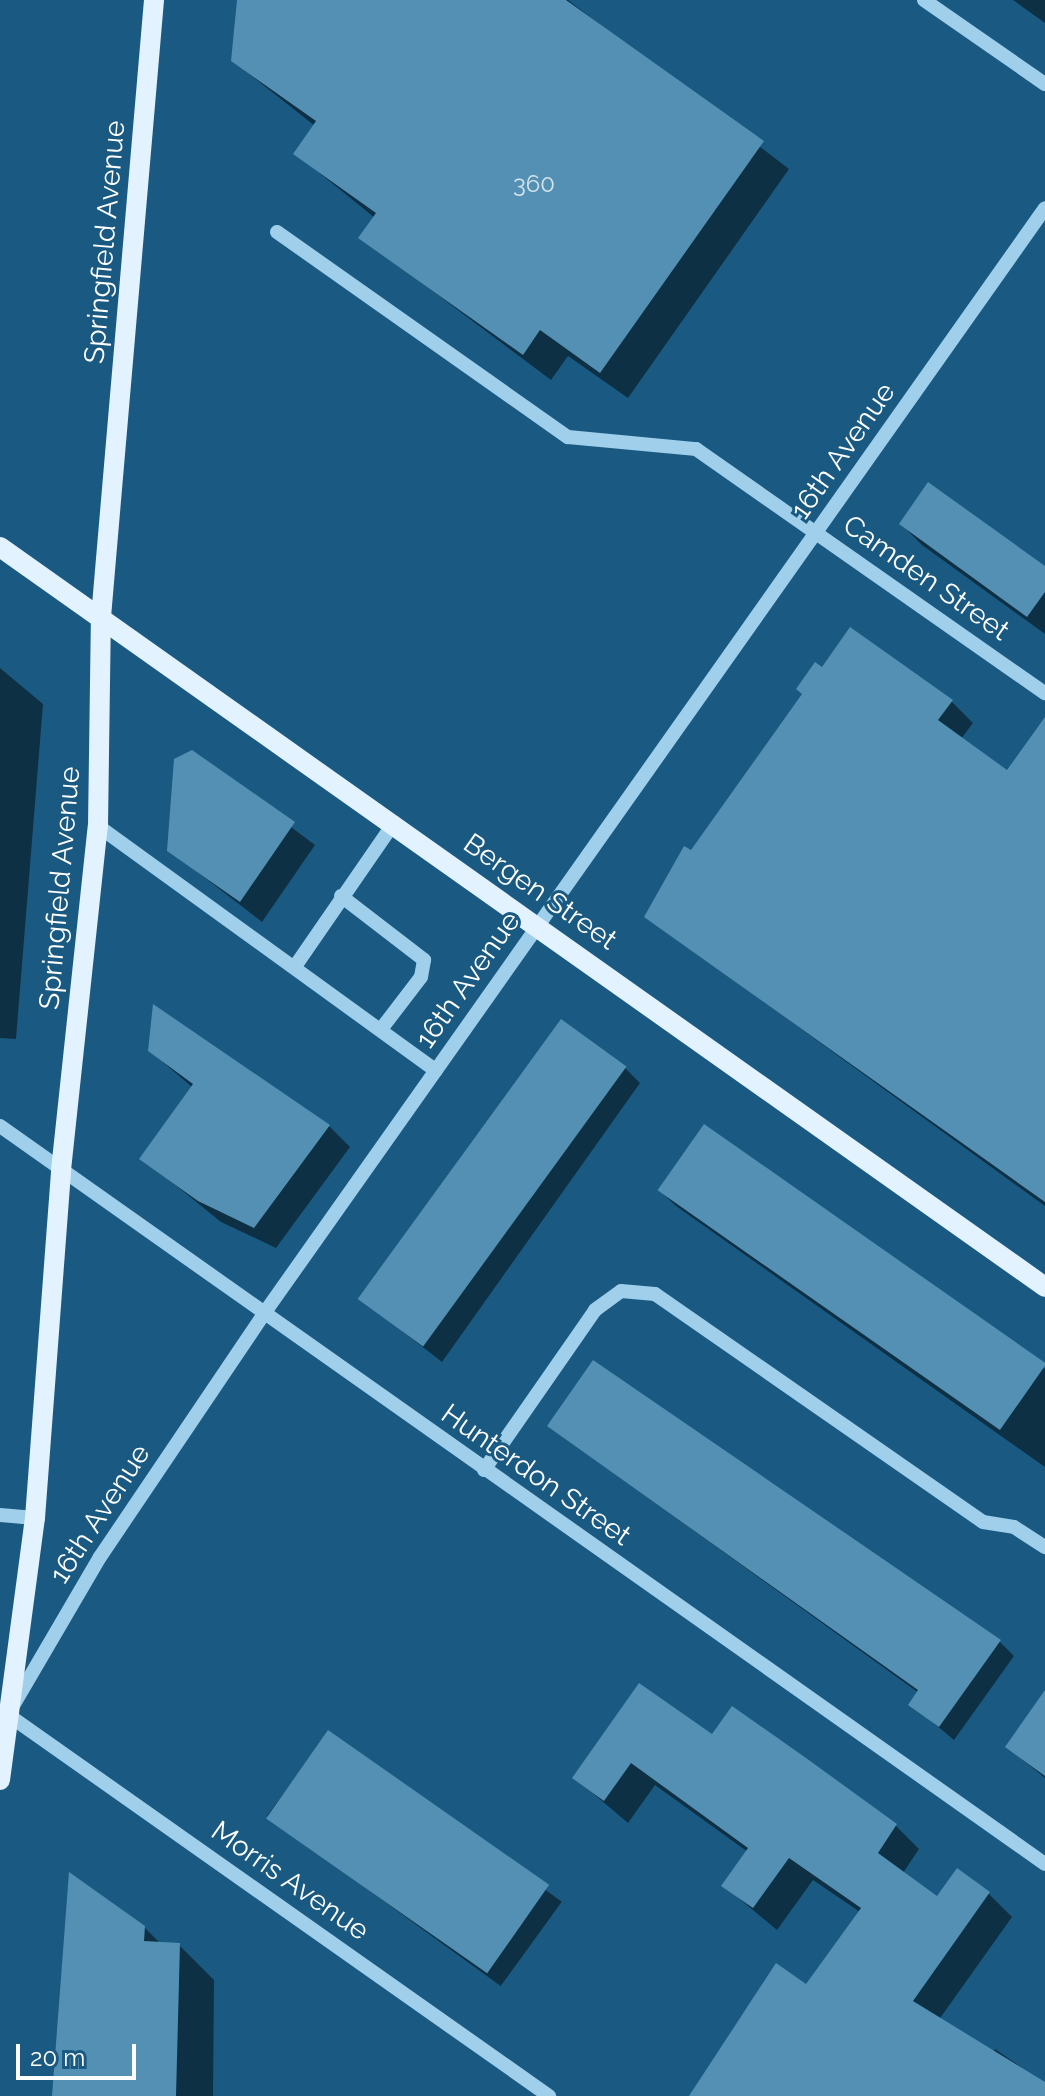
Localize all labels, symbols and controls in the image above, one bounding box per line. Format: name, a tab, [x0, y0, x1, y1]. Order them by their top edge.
street label: Springfield Avenue	[78, 119, 132, 365]
house number: 360	[513, 170, 555, 198]
street label: 16th Avenue	[783, 376, 903, 526]
street label: Camden Street	[836, 508, 1016, 648]
street label: Springfield Avenue	[33, 765, 87, 1011]
street label: Bergen Street	[457, 827, 623, 957]
street label: 16th Avenue	[408, 905, 528, 1055]
street label: Hunterdon Street	[435, 1397, 637, 1553]
street label: 16th Avenue	[42, 1438, 158, 1590]
street label: Morris Avenue	[204, 1814, 376, 1948]
scale bar	[20, 2028, 140, 2078]
text: 20 m	[30, 2043, 85, 2072]

